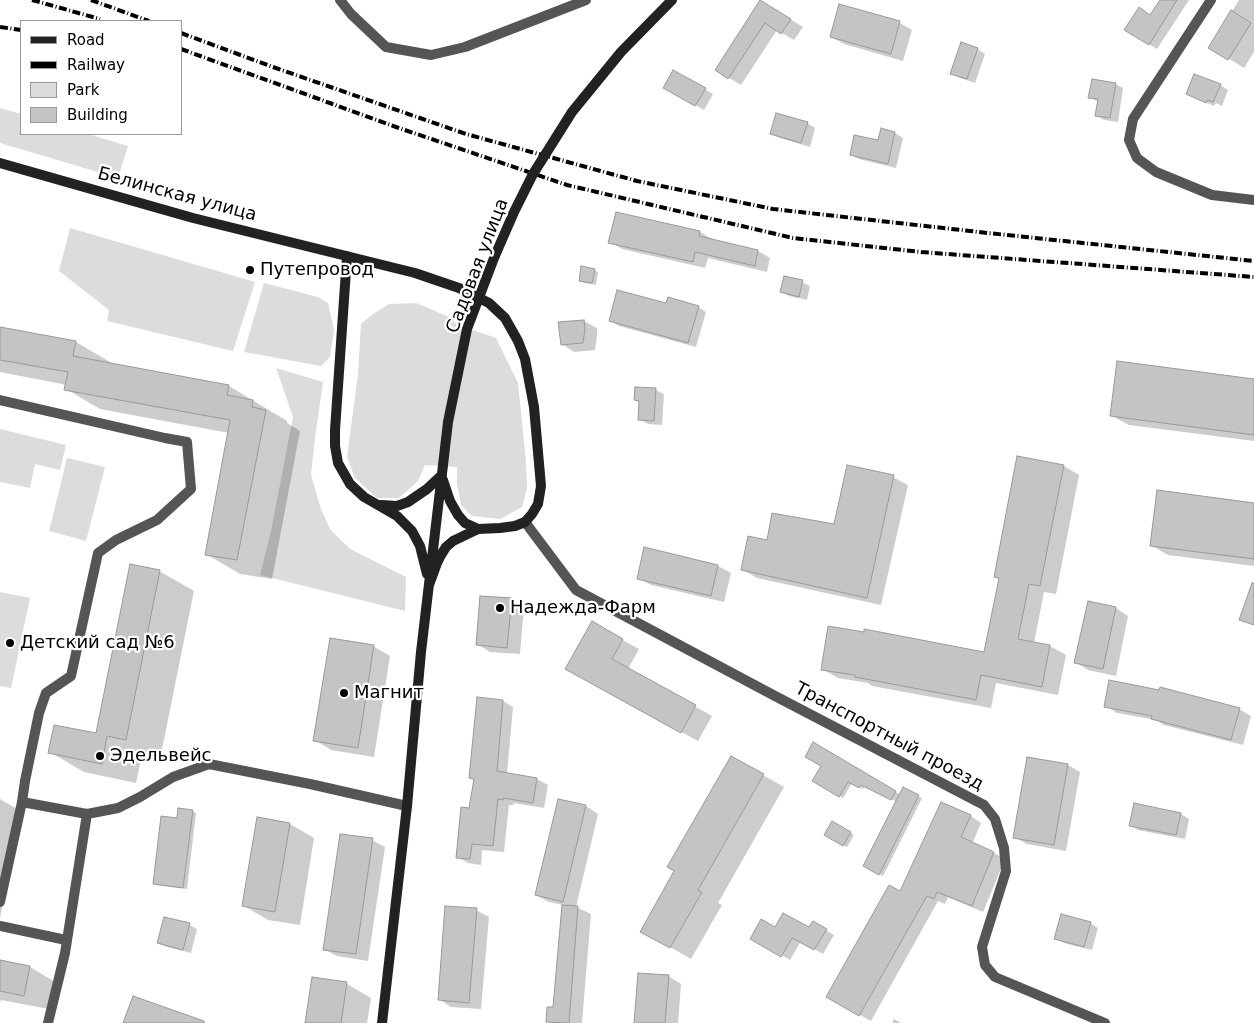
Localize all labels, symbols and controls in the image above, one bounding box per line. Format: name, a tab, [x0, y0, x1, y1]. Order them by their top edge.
legend	[20, 20, 182, 135]
text: Road	[67, 31, 105, 49]
text: Railway	[67, 56, 125, 74]
text: Park	[67, 81, 99, 99]
text: Building	[67, 106, 128, 124]
street label: Белинская улица	[95, 163, 259, 227]
street label: Садовая улица	[442, 196, 514, 336]
place label: Путепровод	[260, 259, 374, 281]
marker: Путепровод	[244, 264, 256, 276]
place label: Надежда-Фарм	[510, 597, 656, 619]
marker: Надежда-Фарм	[494, 602, 506, 614]
place label: Детский сад №6	[20, 632, 175, 654]
marker: Детский сад №6	[4, 637, 16, 649]
street label: Транспортный проезд	[791, 678, 987, 796]
place label: Магнит	[354, 682, 424, 704]
marker: Магнит	[338, 687, 350, 699]
place label: Эдельвейс	[110, 745, 211, 767]
marker: Эдельвейс	[94, 750, 106, 762]

